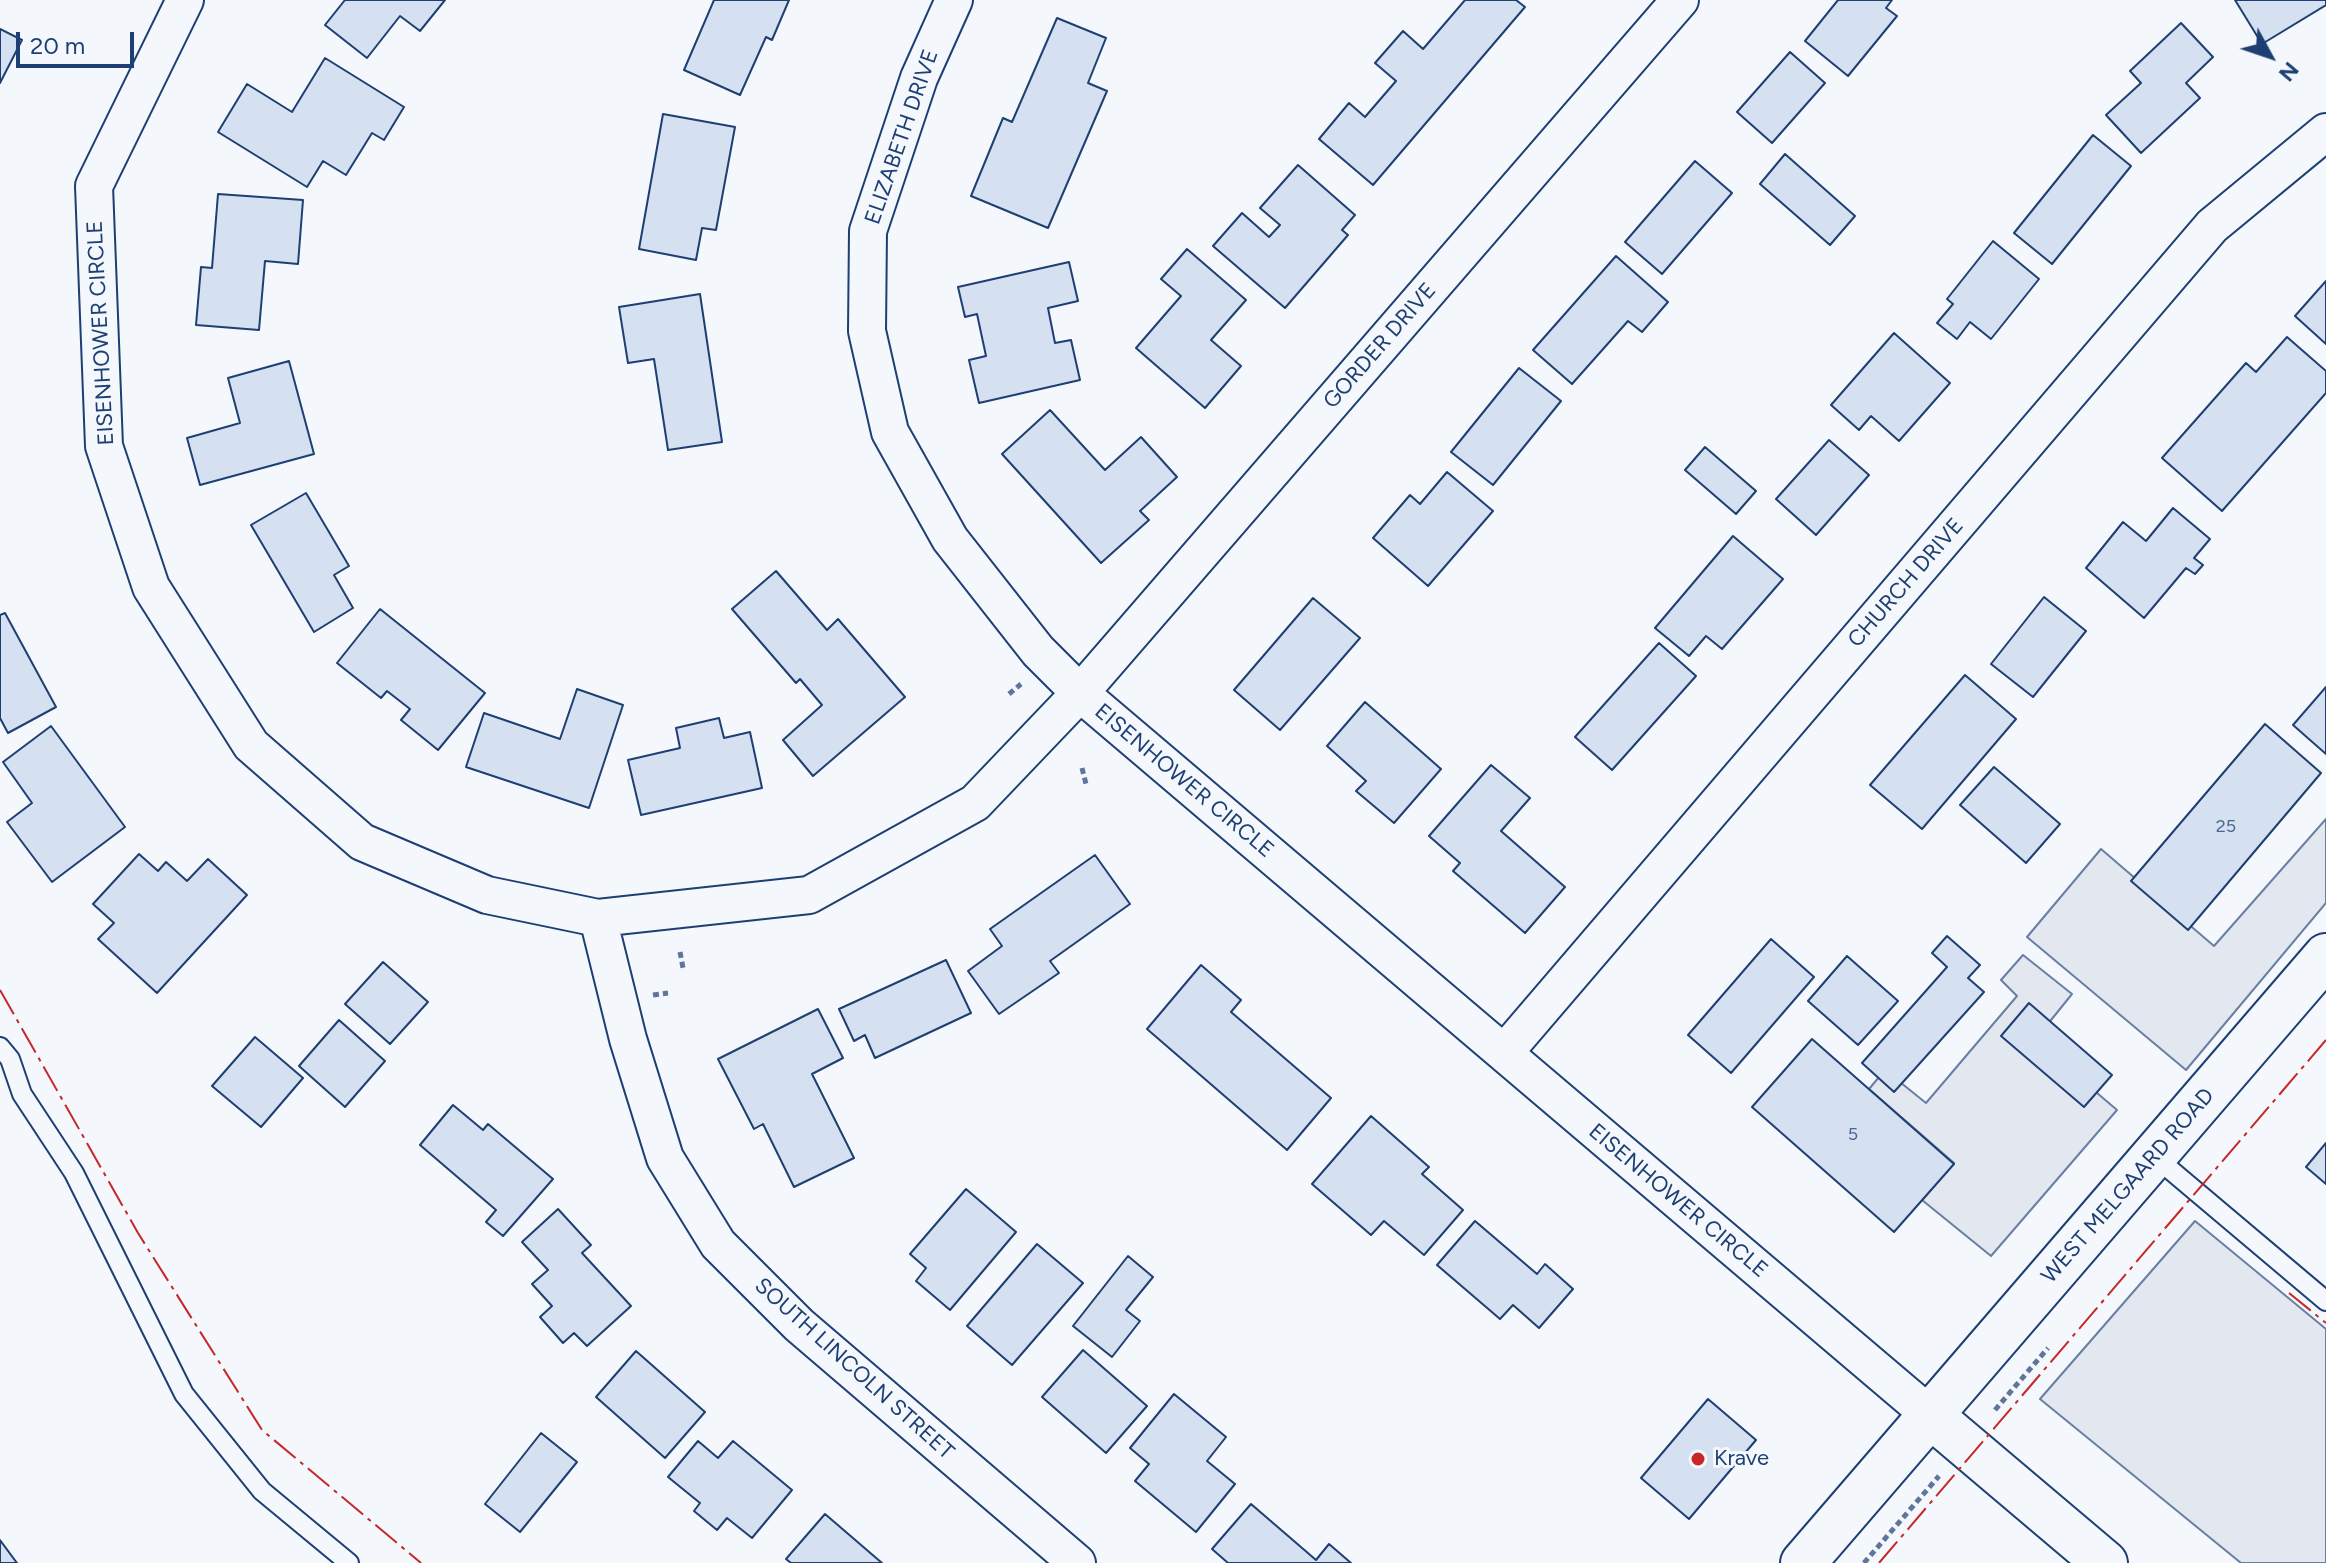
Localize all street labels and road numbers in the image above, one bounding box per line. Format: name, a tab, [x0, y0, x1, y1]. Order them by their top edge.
street label: ELIZABETH DRIVE	[860, 46, 944, 228]
street label: EISENHOWER CIRCLE	[82, 220, 120, 446]
street label: GORDER DRIVE	[1318, 278, 1442, 414]
street label: CHURCH DRIVE	[1843, 513, 1969, 653]
street label: EISENHOWER CIRCLE	[1089, 699, 1279, 863]
street label: WEST MELGAARD ROAD	[2036, 1083, 2220, 1289]
street label: EISENHOWER CIRCLE	[1583, 1119, 1773, 1283]
street label: SOUTH LINCOLN STREET	[749, 1273, 959, 1465]

